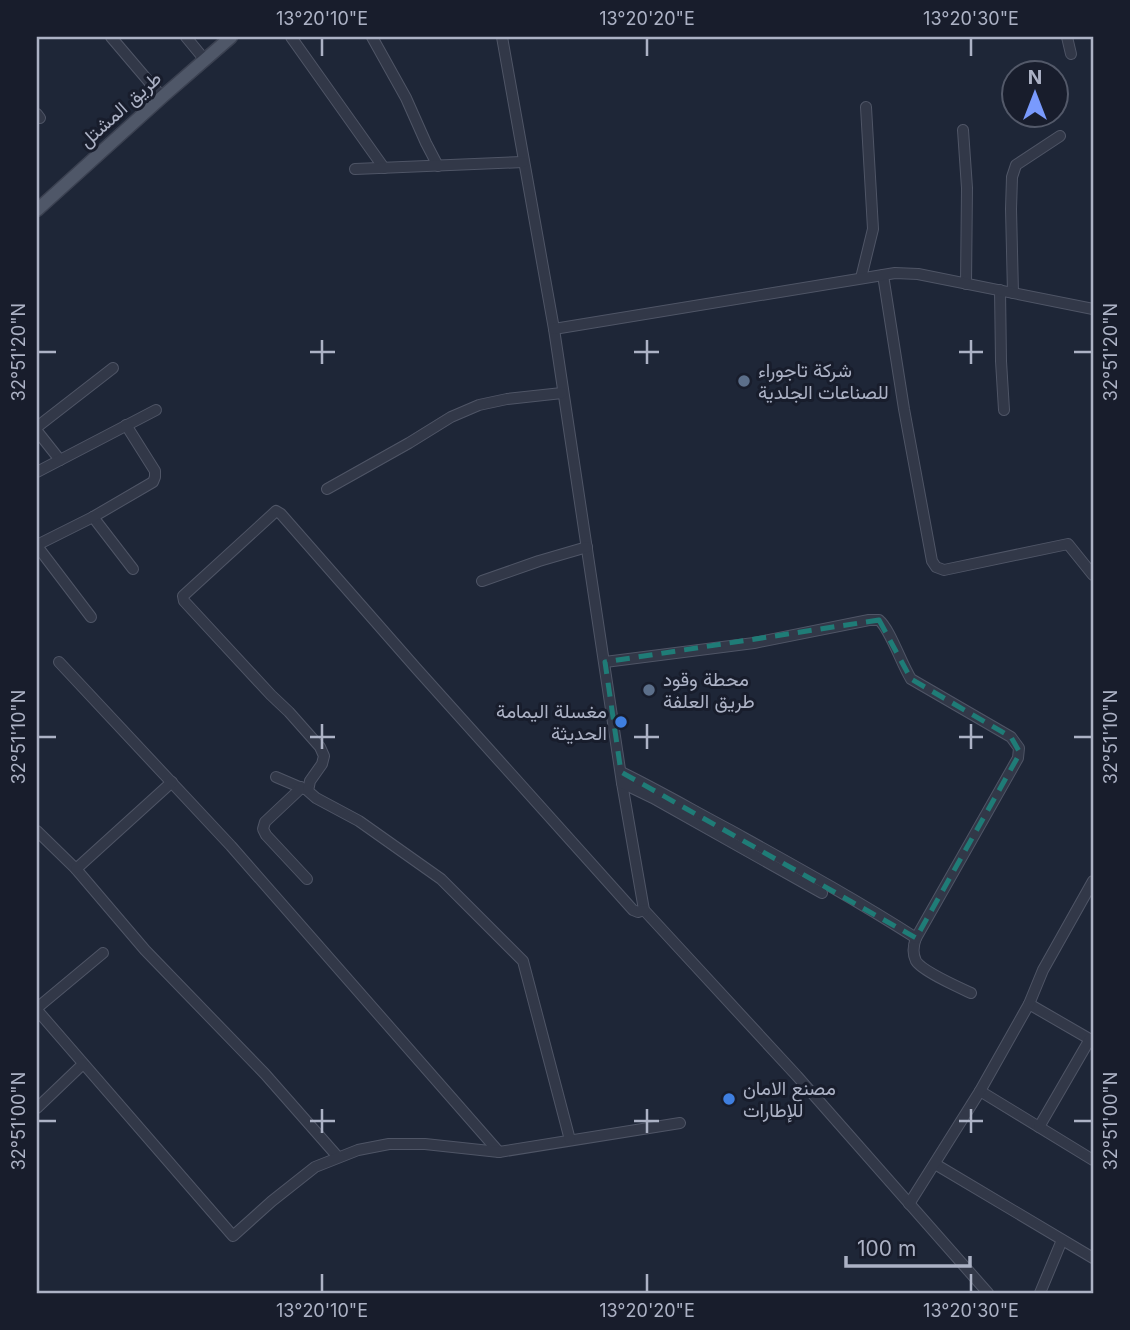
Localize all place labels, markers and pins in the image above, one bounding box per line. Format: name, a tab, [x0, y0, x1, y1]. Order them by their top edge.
place label: شركة تاجوراء للصناعات الجلدية	[758, 359, 889, 404]
marker: شركة تاجوراء للصناعات الجلدية	[736, 373, 752, 389]
place label: محطة وقود طريق العلفة	[663, 668, 755, 713]
marker: محطة وقود طريق العلفة	[641, 682, 657, 698]
place label: مغسلة اليمامة الحديثة	[496, 700, 607, 745]
marker: مغسلة اليمامة الحديثة	[613, 714, 629, 730]
place label: مصنع الامان للإطارات	[743, 1077, 836, 1123]
marker: مصنع الامان للإطارات	[721, 1091, 737, 1107]

